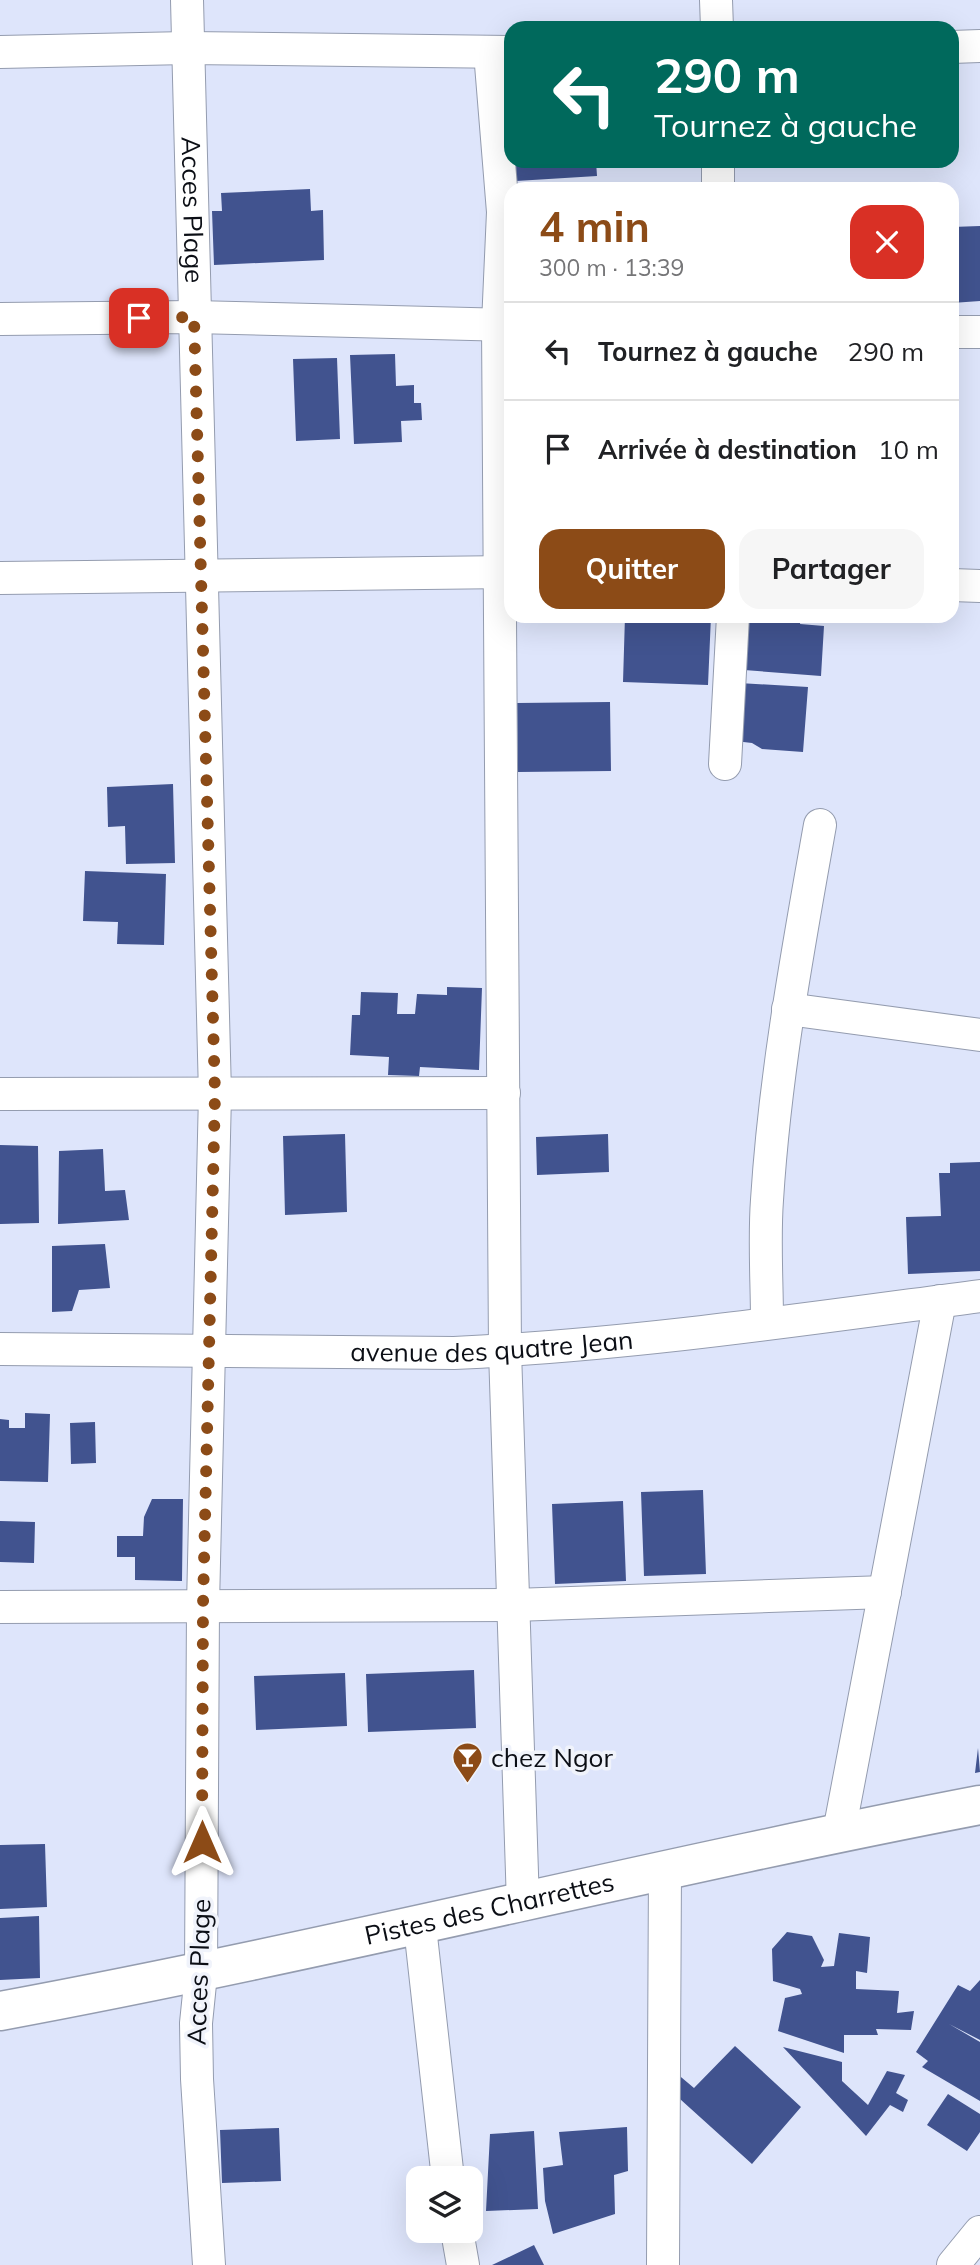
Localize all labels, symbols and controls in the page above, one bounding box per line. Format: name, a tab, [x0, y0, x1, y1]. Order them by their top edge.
text: 290 m	[654, 44, 800, 105]
icon: left	[539, 49, 630, 140]
text: Tournez à gauche	[654, 105, 917, 145]
street label: Acces Plage	[175, 136, 211, 284]
text: 4 min	[539, 200, 650, 253]
button: close	[850, 205, 924, 279]
text: 300 m · 13:39	[539, 253, 684, 282]
pin	[109, 288, 169, 348]
icon: arrive	[120, 299, 158, 337]
icon: left	[539, 332, 577, 370]
text: Tournez à gauche	[598, 335, 818, 368]
text: 290 m	[848, 335, 924, 368]
icon: arrive	[539, 430, 577, 468]
text: Arrivée à destination	[598, 433, 857, 466]
text: 10 m	[878, 433, 939, 466]
button: Quitter	[539, 529, 725, 609]
button: Partager	[739, 529, 924, 609]
street label: avenue des quatre Jean	[350, 1323, 635, 1369]
bar icon: chez Ngor	[451, 1741, 485, 1785]
place label: chez Ngor	[491, 1741, 613, 1774]
position arrow	[165, 1805, 239, 1879]
street label: Pistes des Charrettes	[362, 1865, 617, 1952]
street label: Acces Plage	[179, 1898, 218, 2046]
map controls	[406, 2166, 483, 2243]
button: layers	[406, 2166, 483, 2243]

